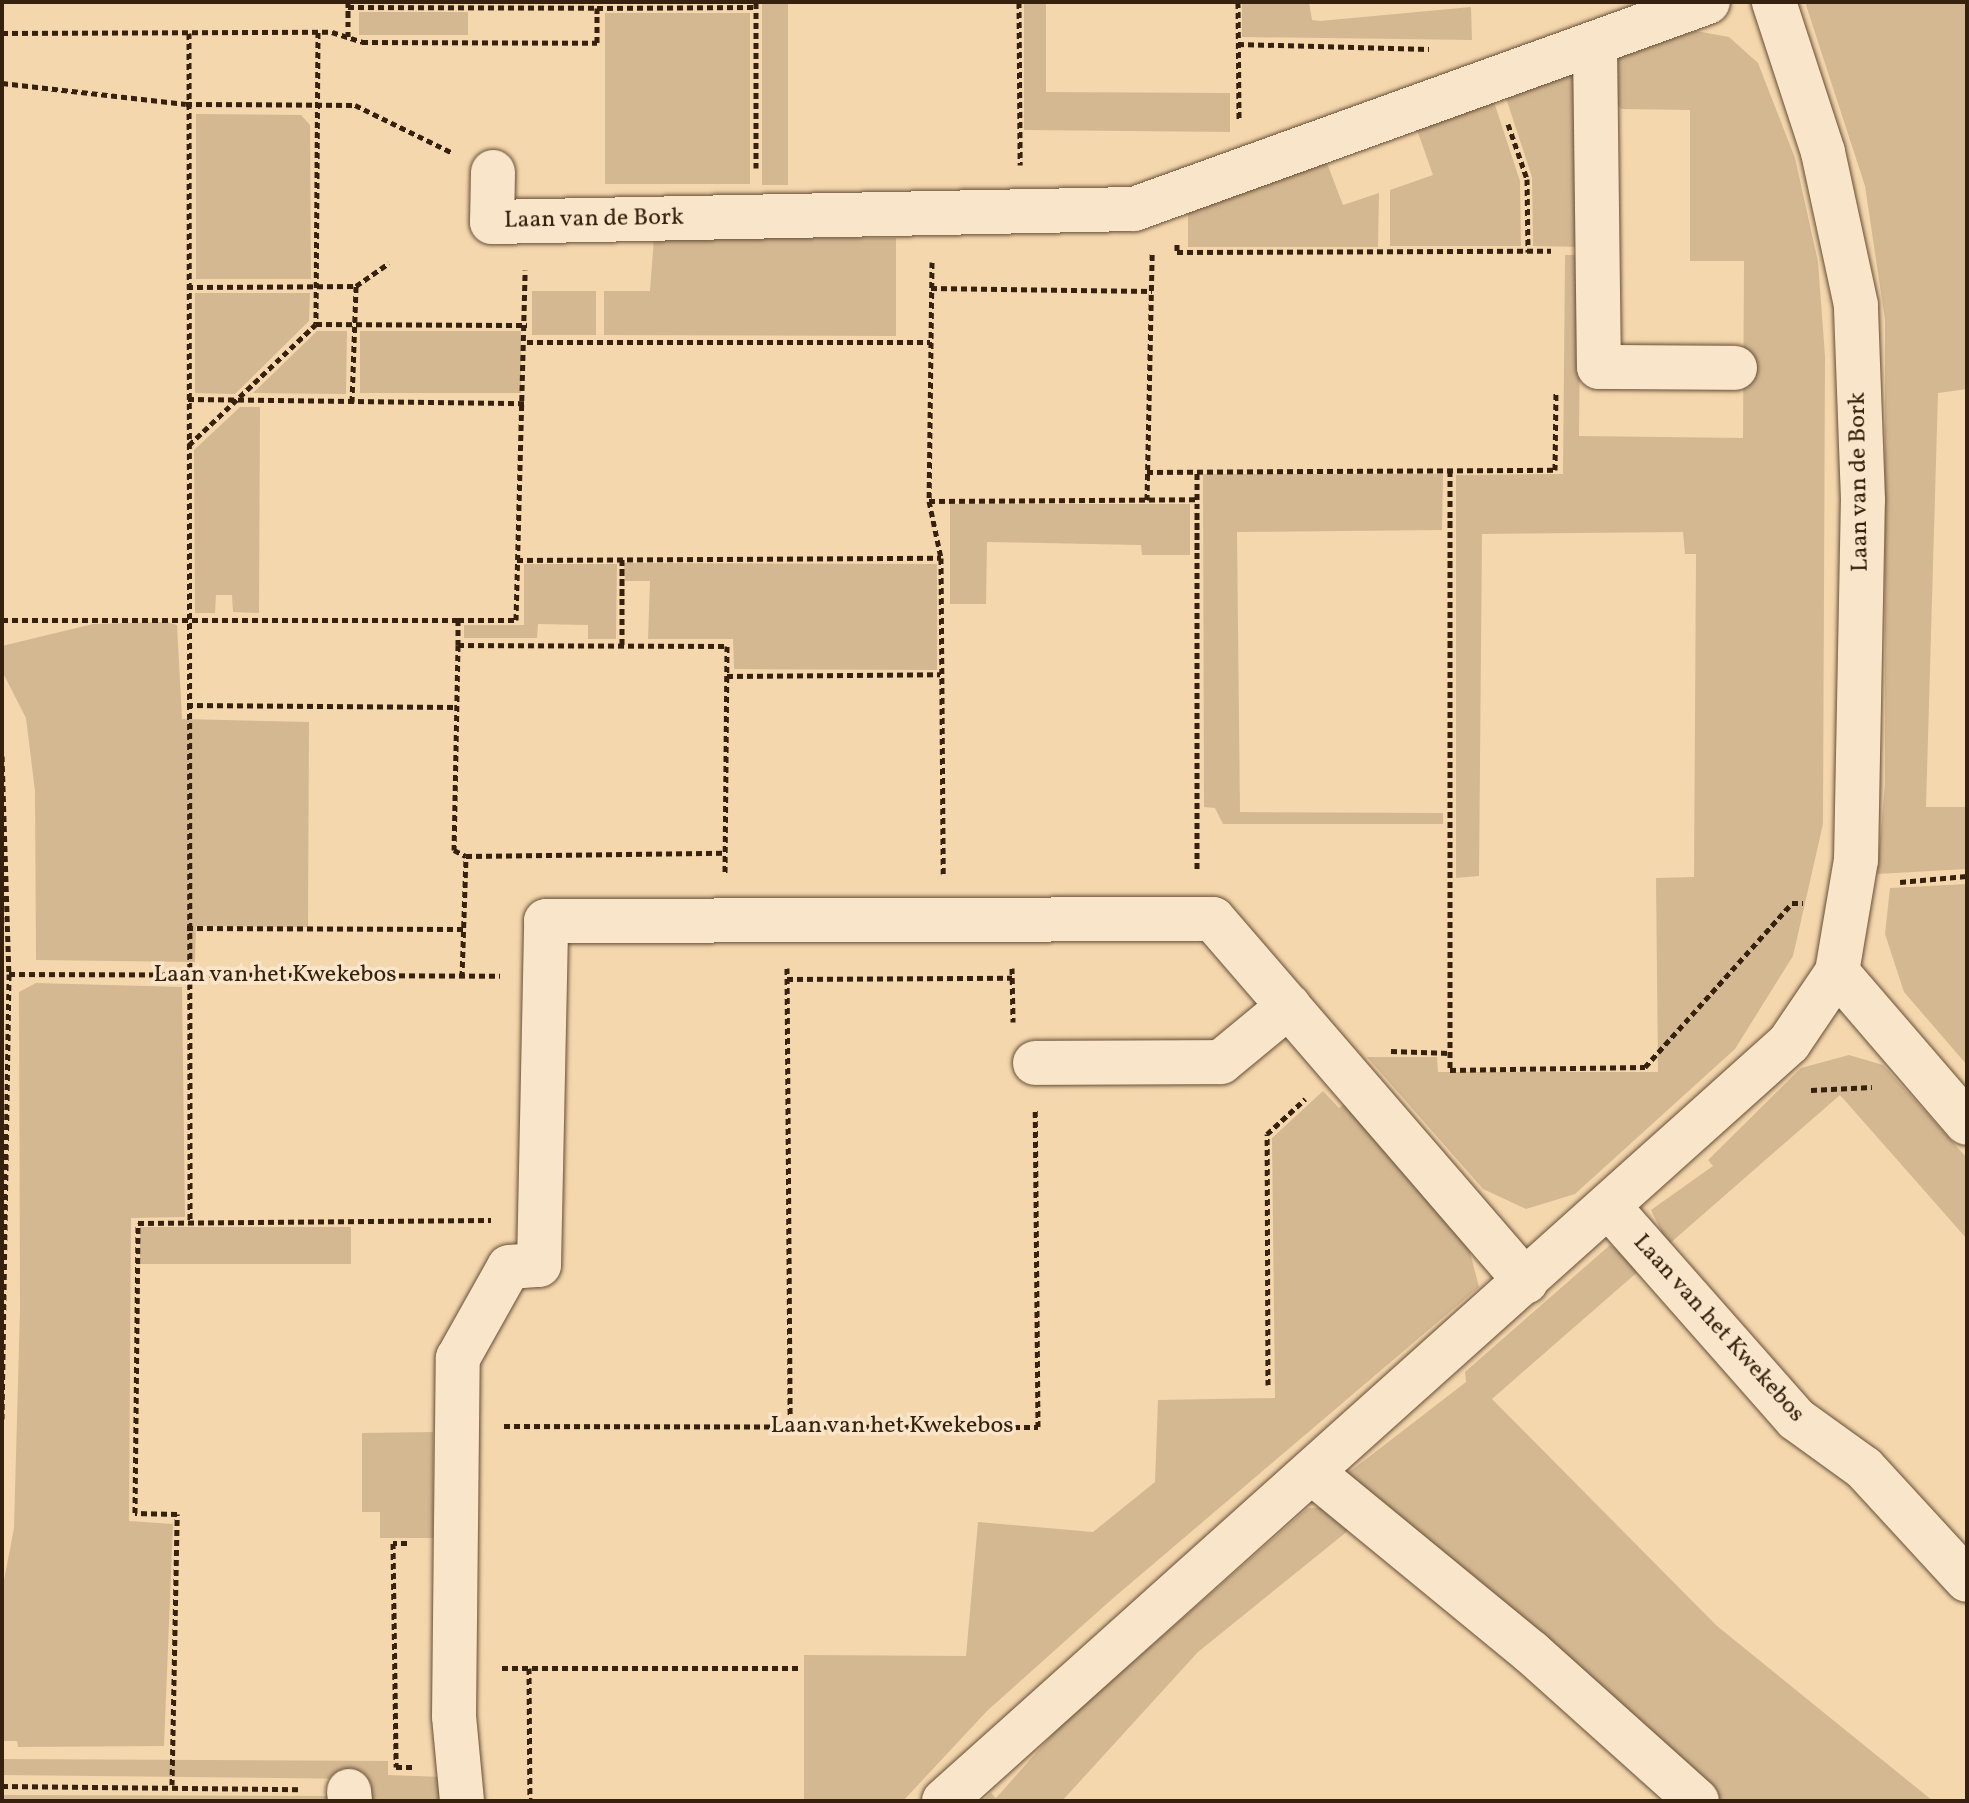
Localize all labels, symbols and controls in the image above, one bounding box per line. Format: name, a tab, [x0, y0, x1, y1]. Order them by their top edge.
street label: Laan van de Bork	[503, 204, 685, 236]
street label: Laan van de Bork	[1844, 391, 1876, 573]
street label: Laan van het Kwekebos	[153, 962, 397, 990]
street label: Laan van het Kwekebos	[1626, 1229, 1810, 1429]
street label: Laan van het Kwekebos	[770, 1413, 1014, 1441]

